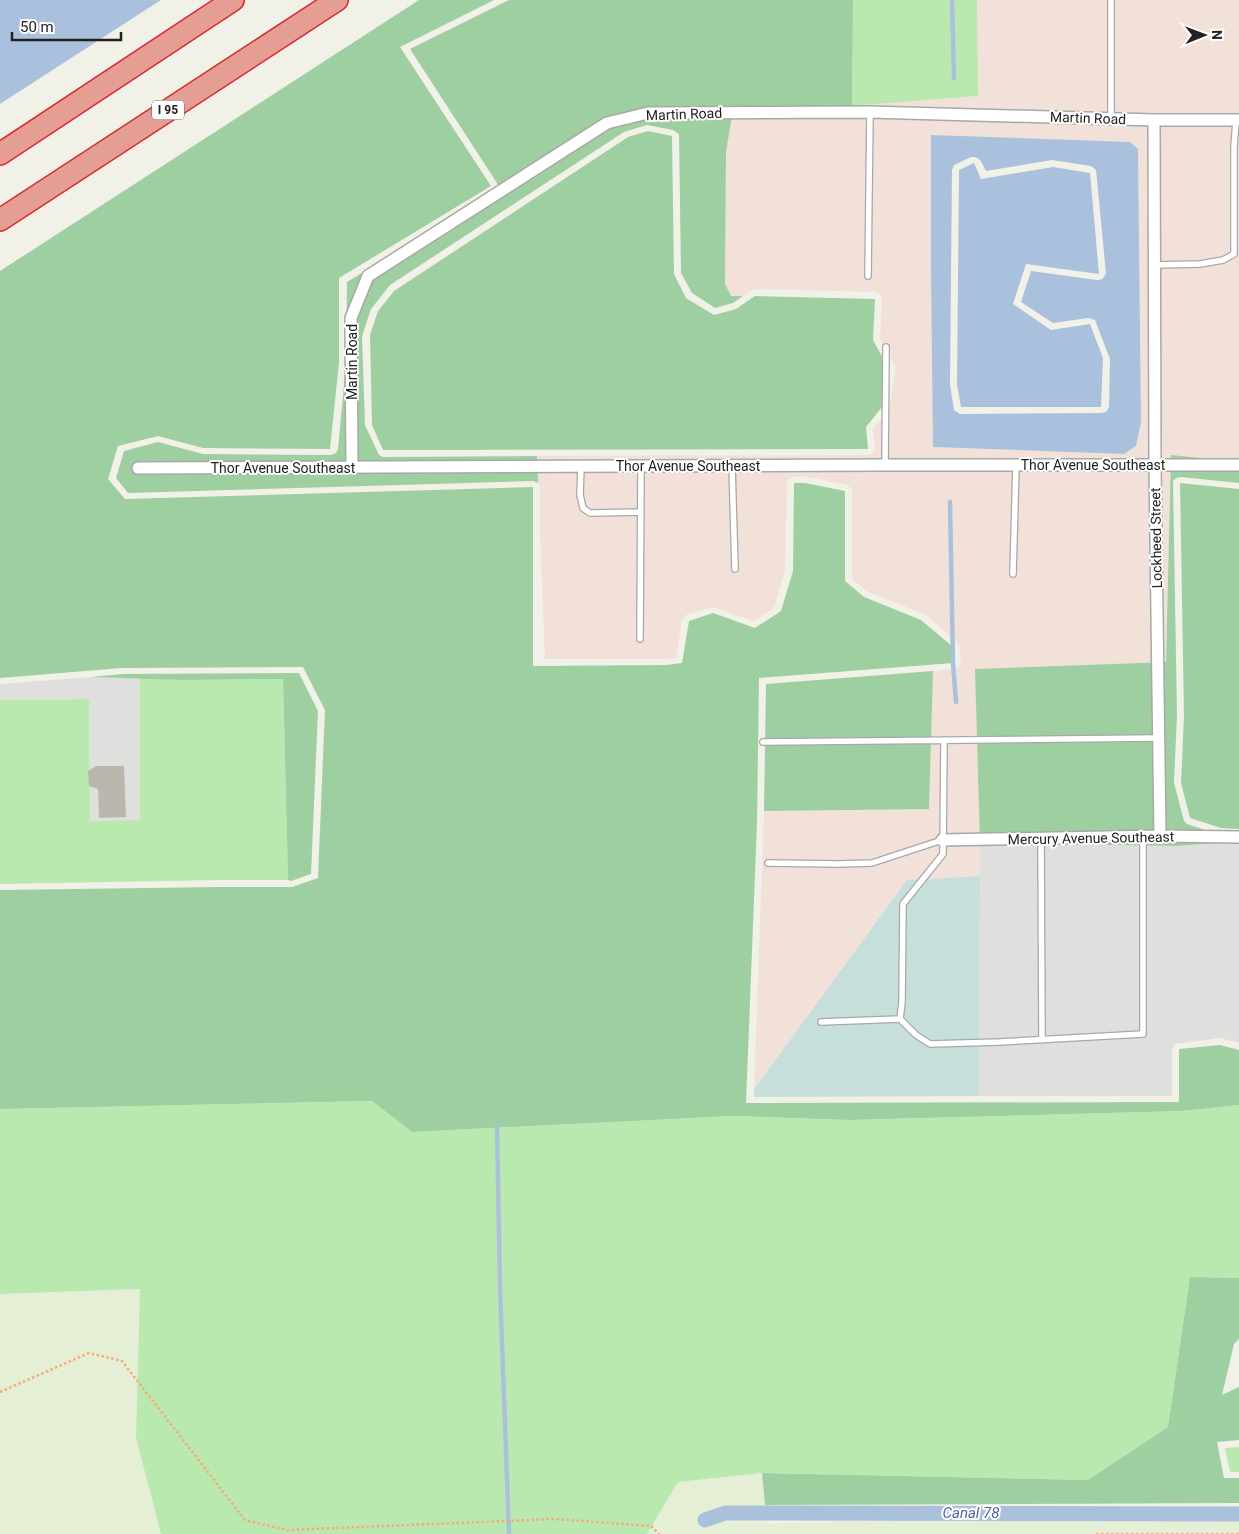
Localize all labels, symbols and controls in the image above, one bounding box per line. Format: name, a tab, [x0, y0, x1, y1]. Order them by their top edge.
scale bar	[12, 10, 121, 42]
north arrow	[1179, 10, 1229, 60]
text: 50 m	[20, 18, 54, 36]
text: N	[1209, 30, 1225, 40]
road number: I 95	[152, 100, 184, 120]
street label: Martin Road	[646, 105, 722, 123]
street label: Martin Road	[1050, 109, 1126, 127]
street label: Martin Road	[344, 324, 360, 400]
street label: Thor Avenue Southeast	[1021, 457, 1166, 473]
street label: Thor Avenue Southeast	[616, 458, 761, 474]
street label: Thor Avenue Southeast	[211, 460, 356, 476]
street label: Lockheed Street	[1147, 487, 1165, 589]
street label: Mercury Avenue Southeast	[1008, 829, 1175, 847]
water label: Canal 78	[943, 1504, 999, 1522]

